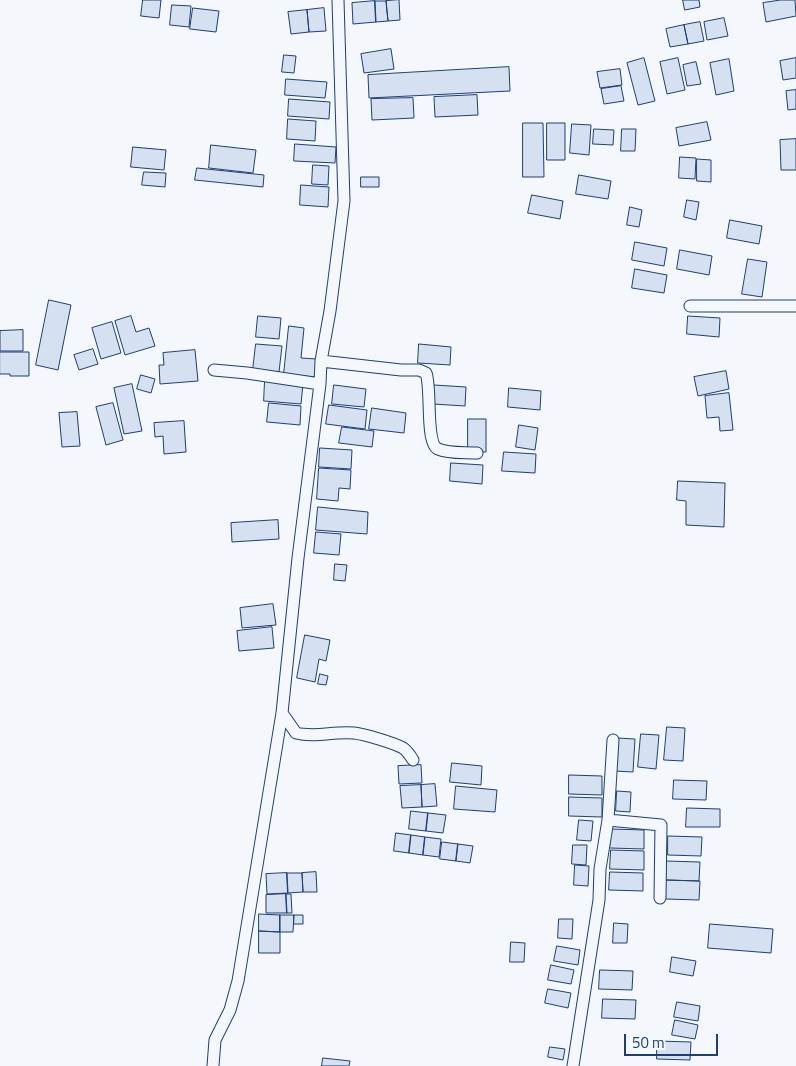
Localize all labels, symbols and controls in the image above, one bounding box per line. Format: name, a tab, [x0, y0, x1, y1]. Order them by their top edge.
scale bar	[626, 1024, 720, 1056]
text: 50 m	[632, 1031, 665, 1054]

